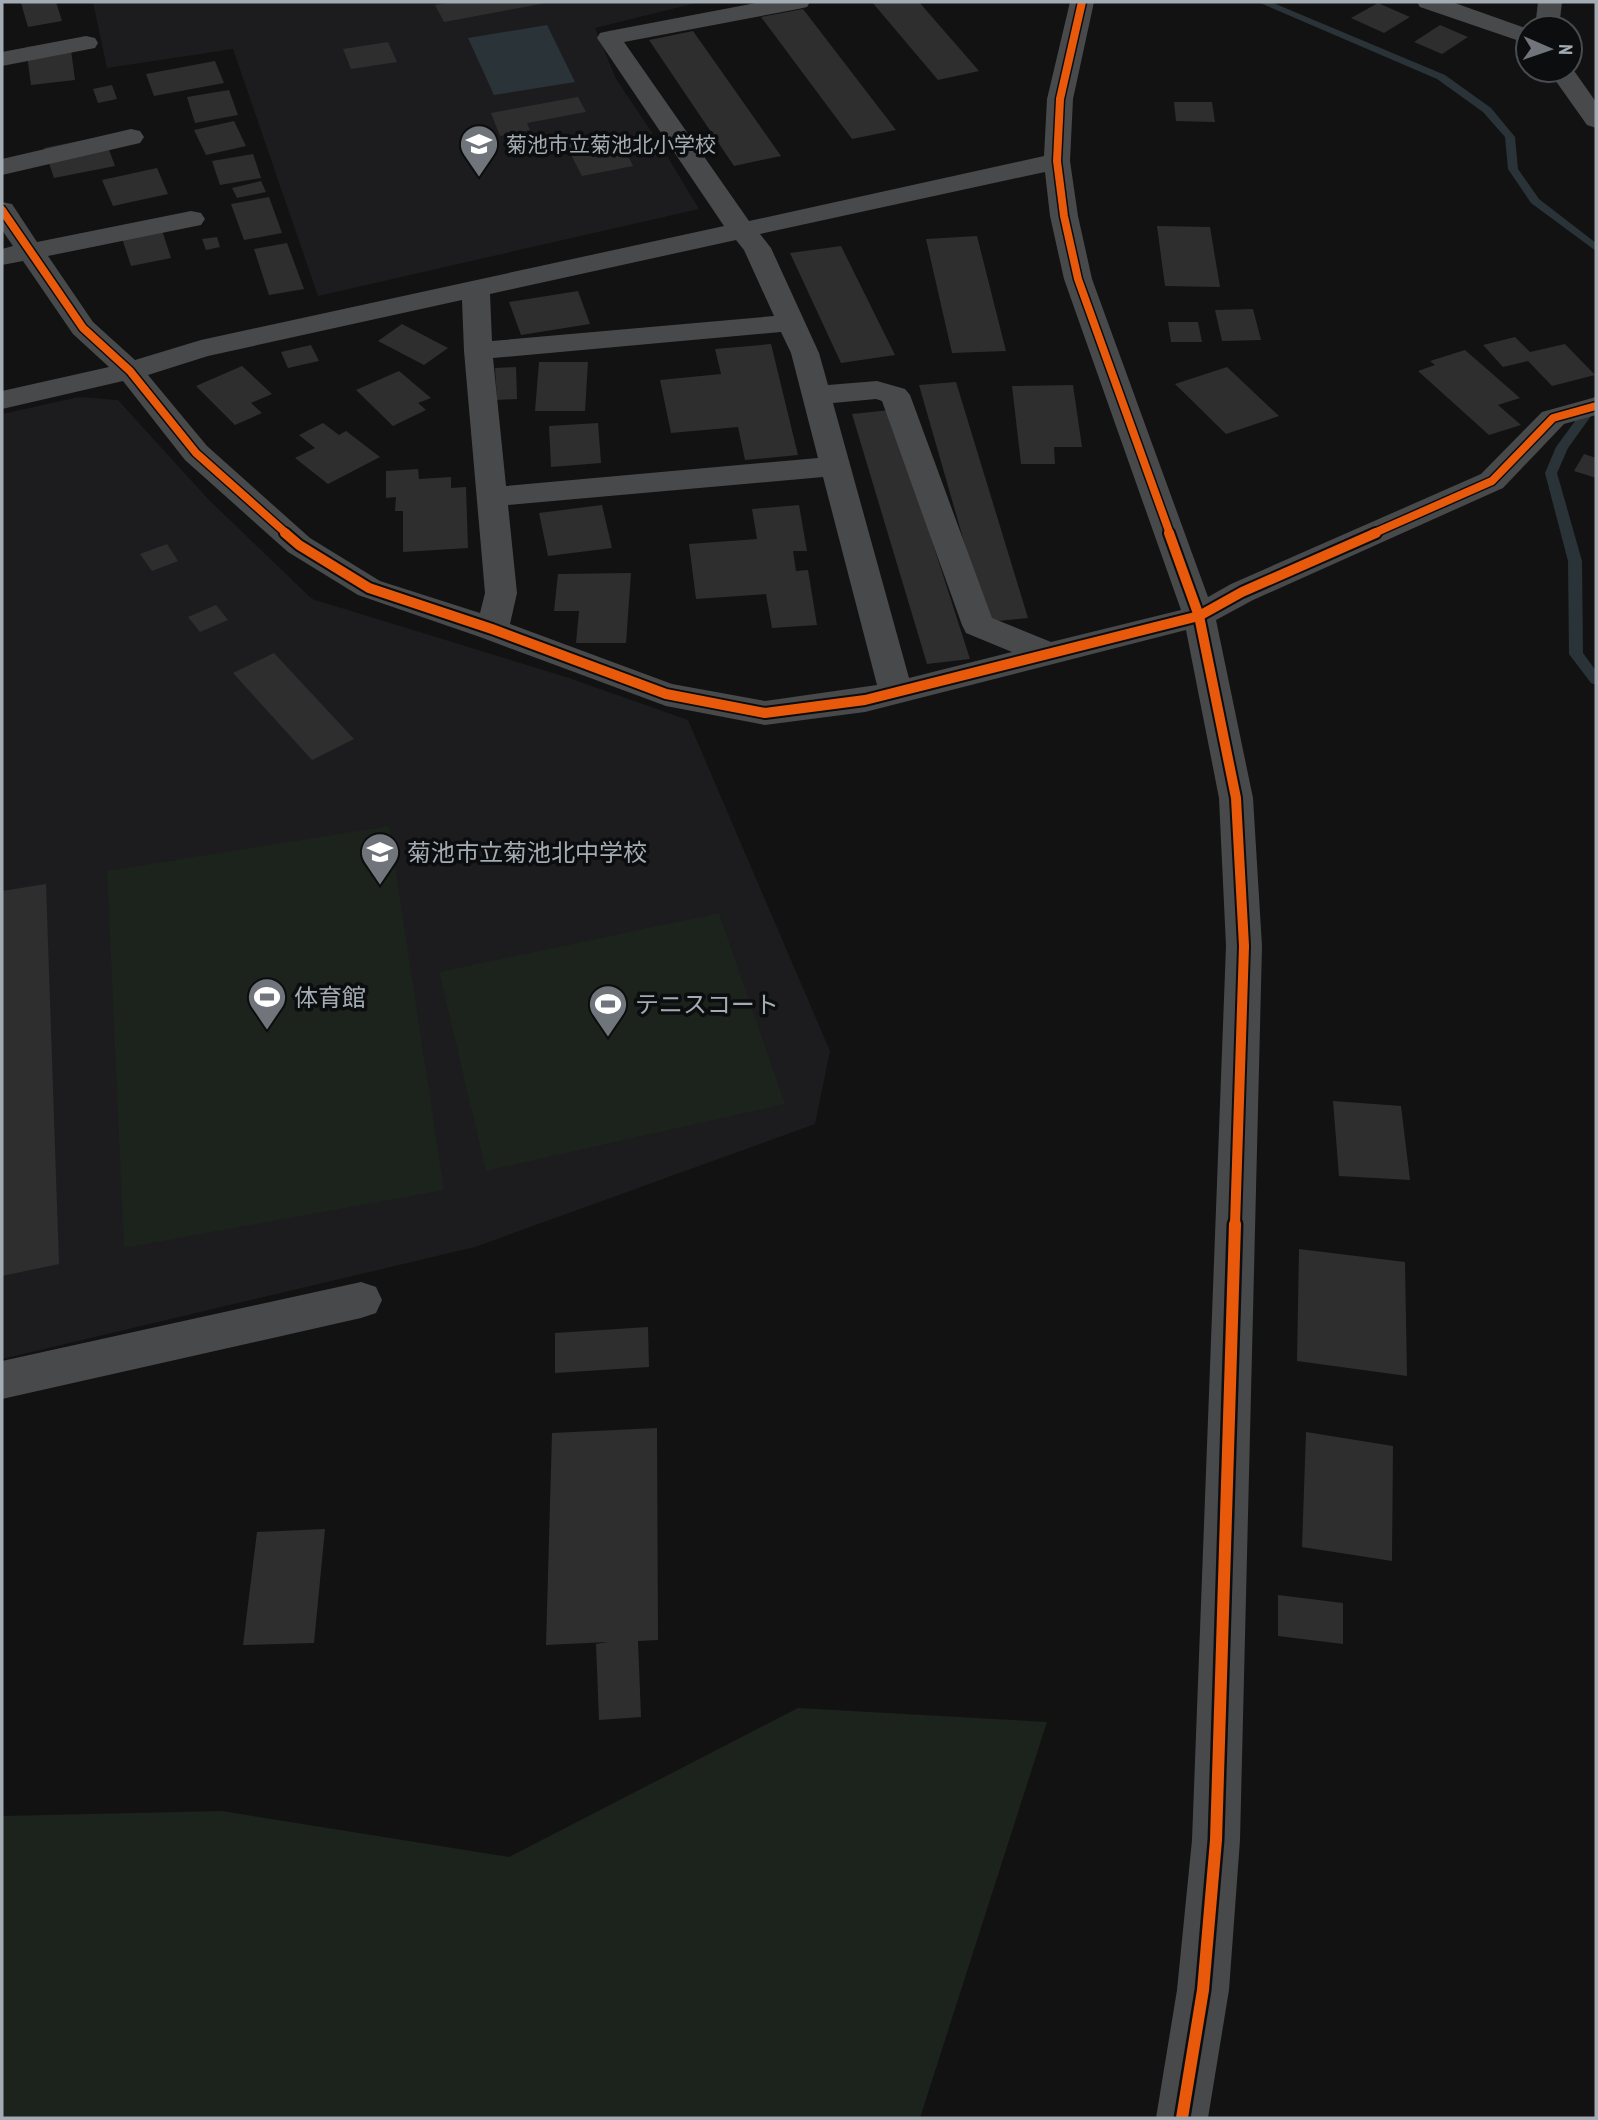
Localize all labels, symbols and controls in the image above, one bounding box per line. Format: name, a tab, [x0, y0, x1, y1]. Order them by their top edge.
north arrow	[1514, 14, 1584, 84]
text: N	[1554, 44, 1578, 55]
school or university icon: 菊池市立菊池北小学校	[458, 123, 500, 178]
place label: 菊池市立菊池北小学校	[506, 131, 716, 158]
school or university icon: 菊池市立菊池北中学校	[359, 831, 401, 886]
place label: 菊池市立菊池北中学校	[407, 837, 647, 868]
sports icon: 体育館	[246, 976, 288, 1031]
place label: 体育館	[294, 982, 366, 1013]
sports icon: テニスコート	[587, 983, 629, 1038]
place label: テニスコート	[635, 989, 779, 1020]

